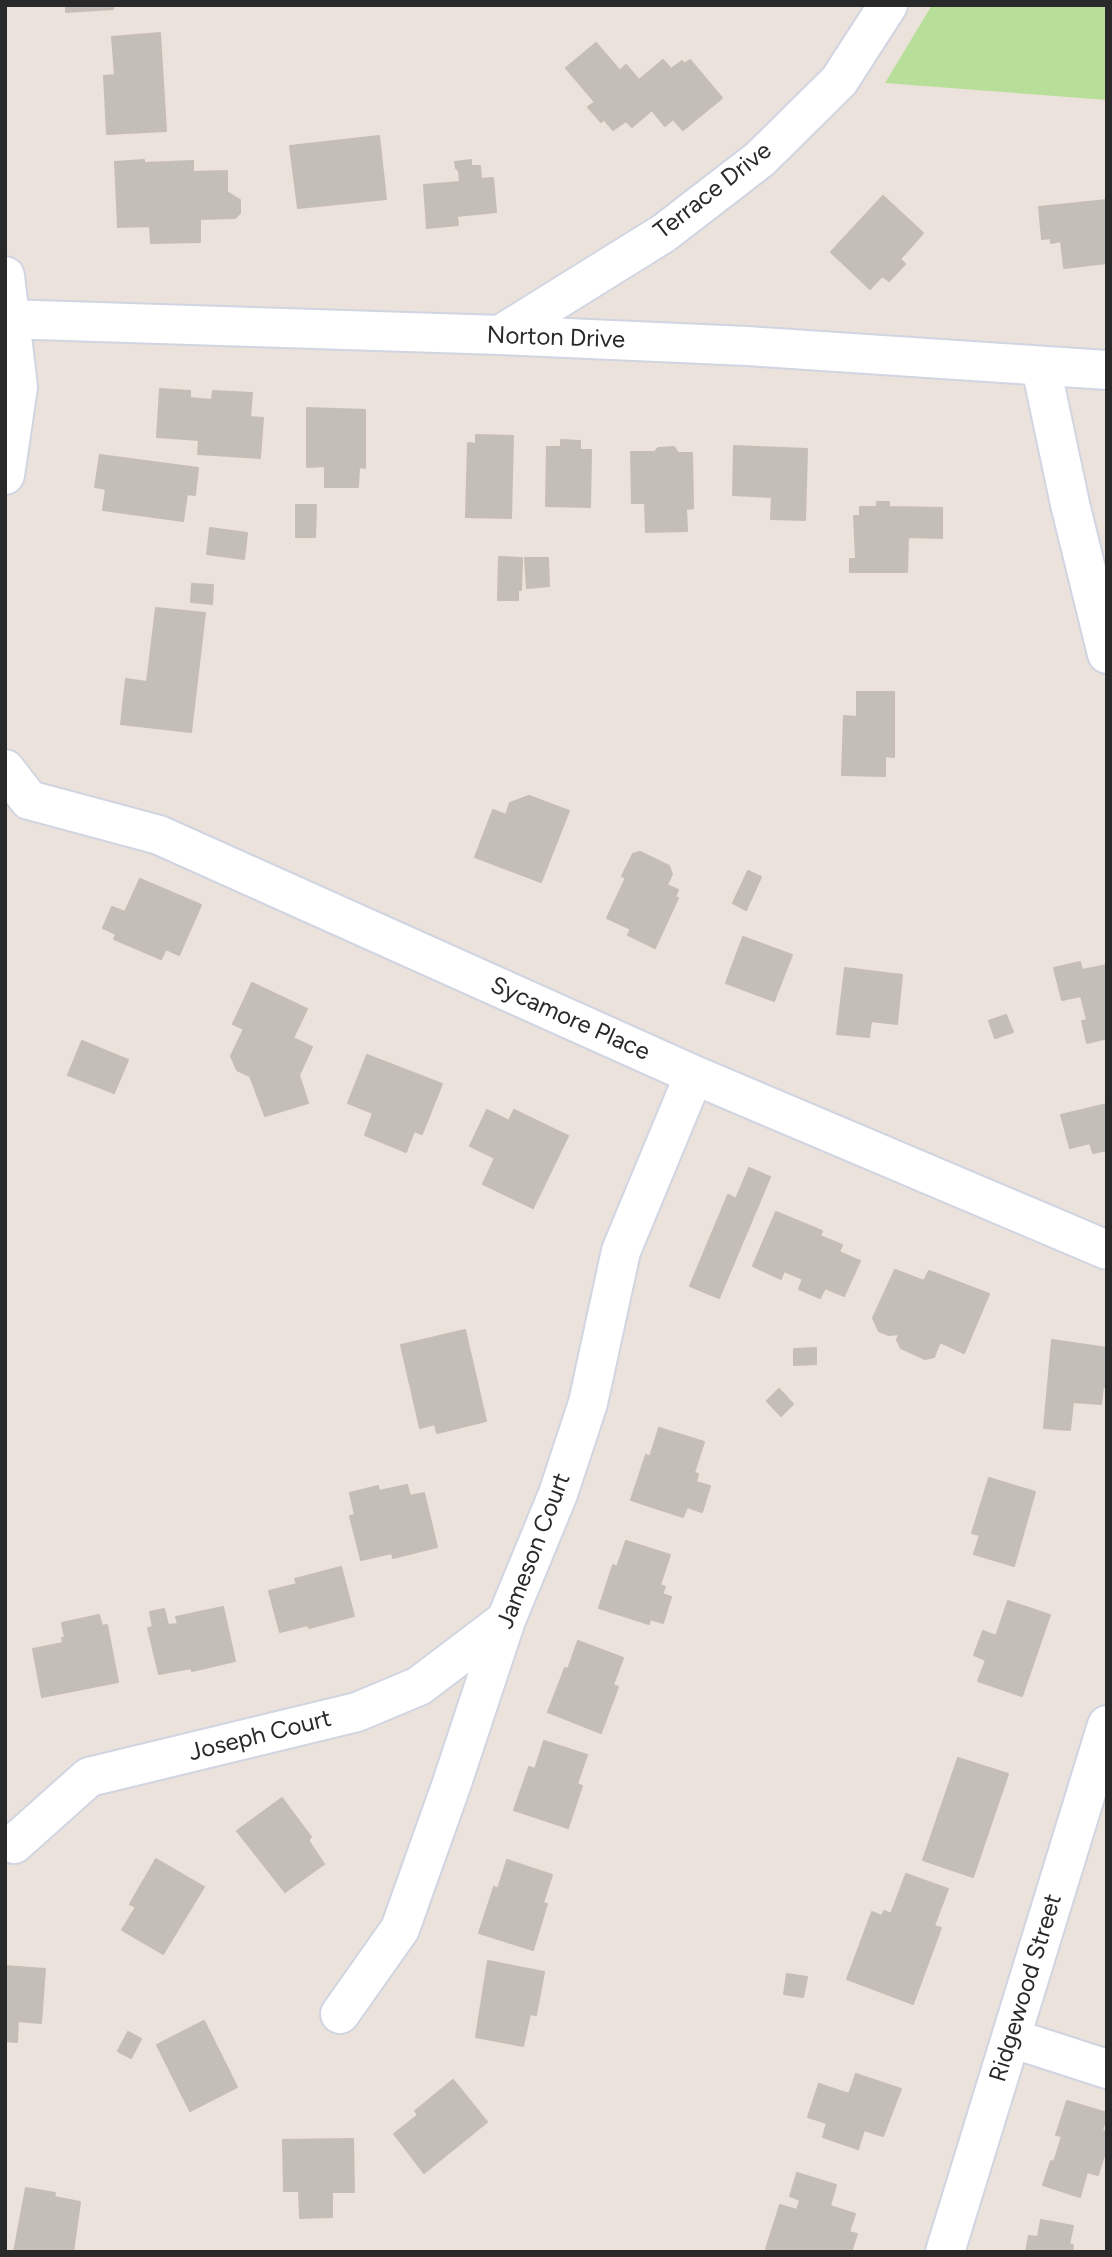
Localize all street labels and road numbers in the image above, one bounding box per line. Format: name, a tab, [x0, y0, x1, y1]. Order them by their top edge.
street label: Terrace Drive	[649, 136, 777, 246]
street label: Norton Drive	[486, 321, 626, 355]
street label: Sycamore Place	[486, 971, 654, 1067]
street label: Jameson Court	[491, 1469, 577, 1633]
street label: Joseph Court	[186, 1704, 334, 1768]
street label: Ridgewood Street	[984, 1891, 1068, 2085]

